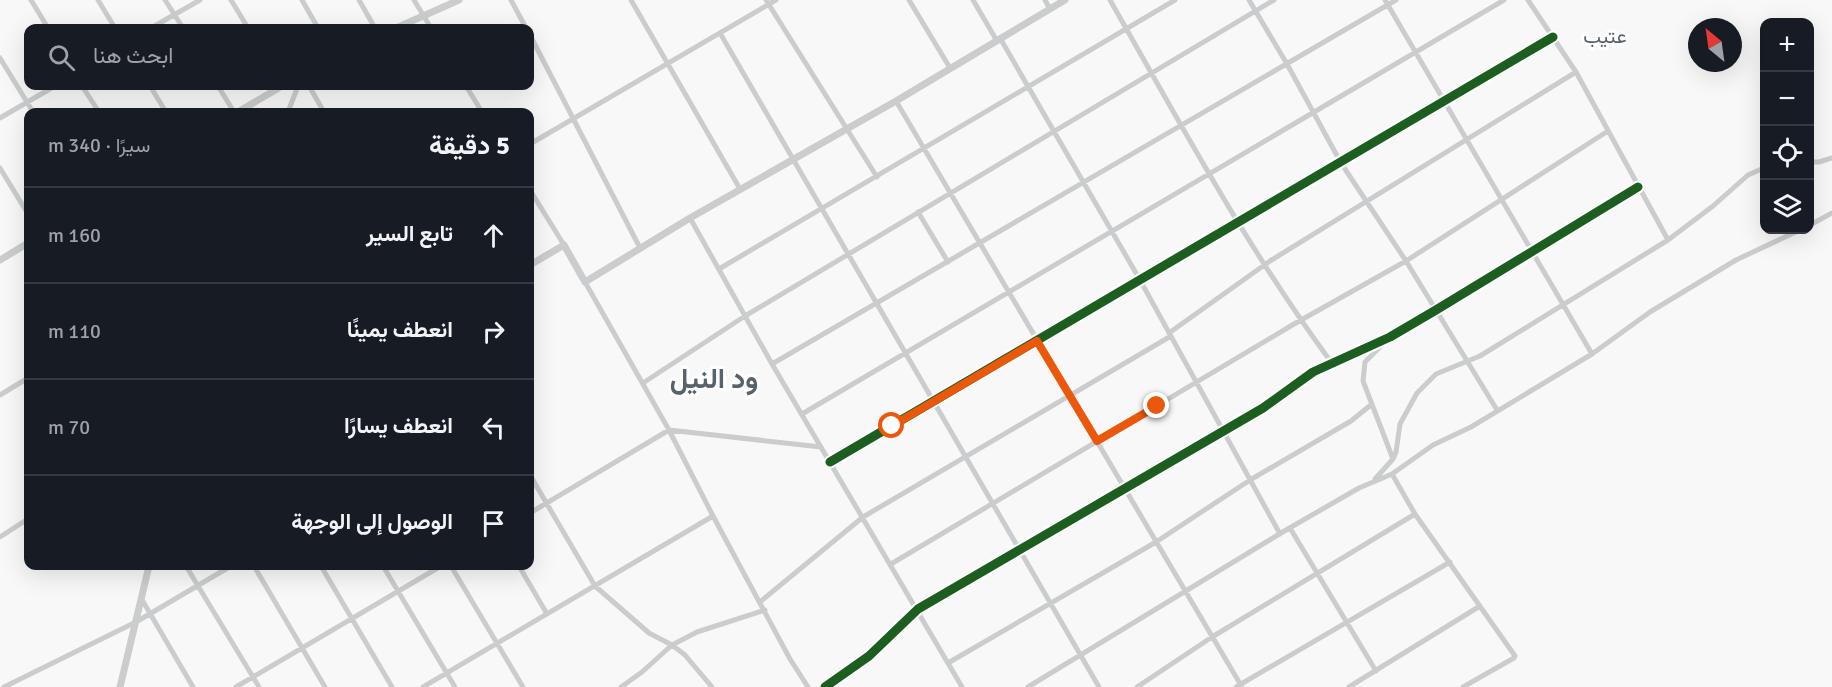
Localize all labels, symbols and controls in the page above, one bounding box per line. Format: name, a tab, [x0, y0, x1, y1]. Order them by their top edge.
north arrow	[1688, 18, 1742, 72]
map controls	[1760, 18, 1814, 234]
button: +	[1760, 18, 1814, 72]
search box	[24, 24, 534, 90]
district label: عتيب	[1583, 24, 1627, 49]
icon: search	[45, 41, 78, 74]
text: ابحث هنا	[93, 42, 173, 69]
button: −	[1760, 72, 1814, 126]
button: locate	[1760, 126, 1814, 180]
text: 5 دقيقة	[429, 130, 510, 162]
text: سيرًا · 340 m	[48, 133, 150, 158]
button: layers	[1760, 180, 1814, 234]
icon: ahead	[477, 219, 510, 252]
text: تابع السير	[366, 220, 453, 247]
text: 160 m	[48, 223, 101, 248]
icon: right	[477, 315, 510, 348]
text: انعطف يمينًا	[347, 316, 453, 343]
text: 110 m	[48, 319, 101, 344]
district label: ود النيل	[670, 362, 758, 396]
route end	[1143, 392, 1169, 418]
icon: left	[477, 411, 510, 444]
text: انعطف يسارًا	[344, 412, 453, 439]
route start	[878, 412, 904, 438]
text: 70 m	[48, 415, 90, 440]
icon: arrive	[477, 507, 510, 540]
text: الوصول إلى الوجهة	[291, 508, 453, 535]

